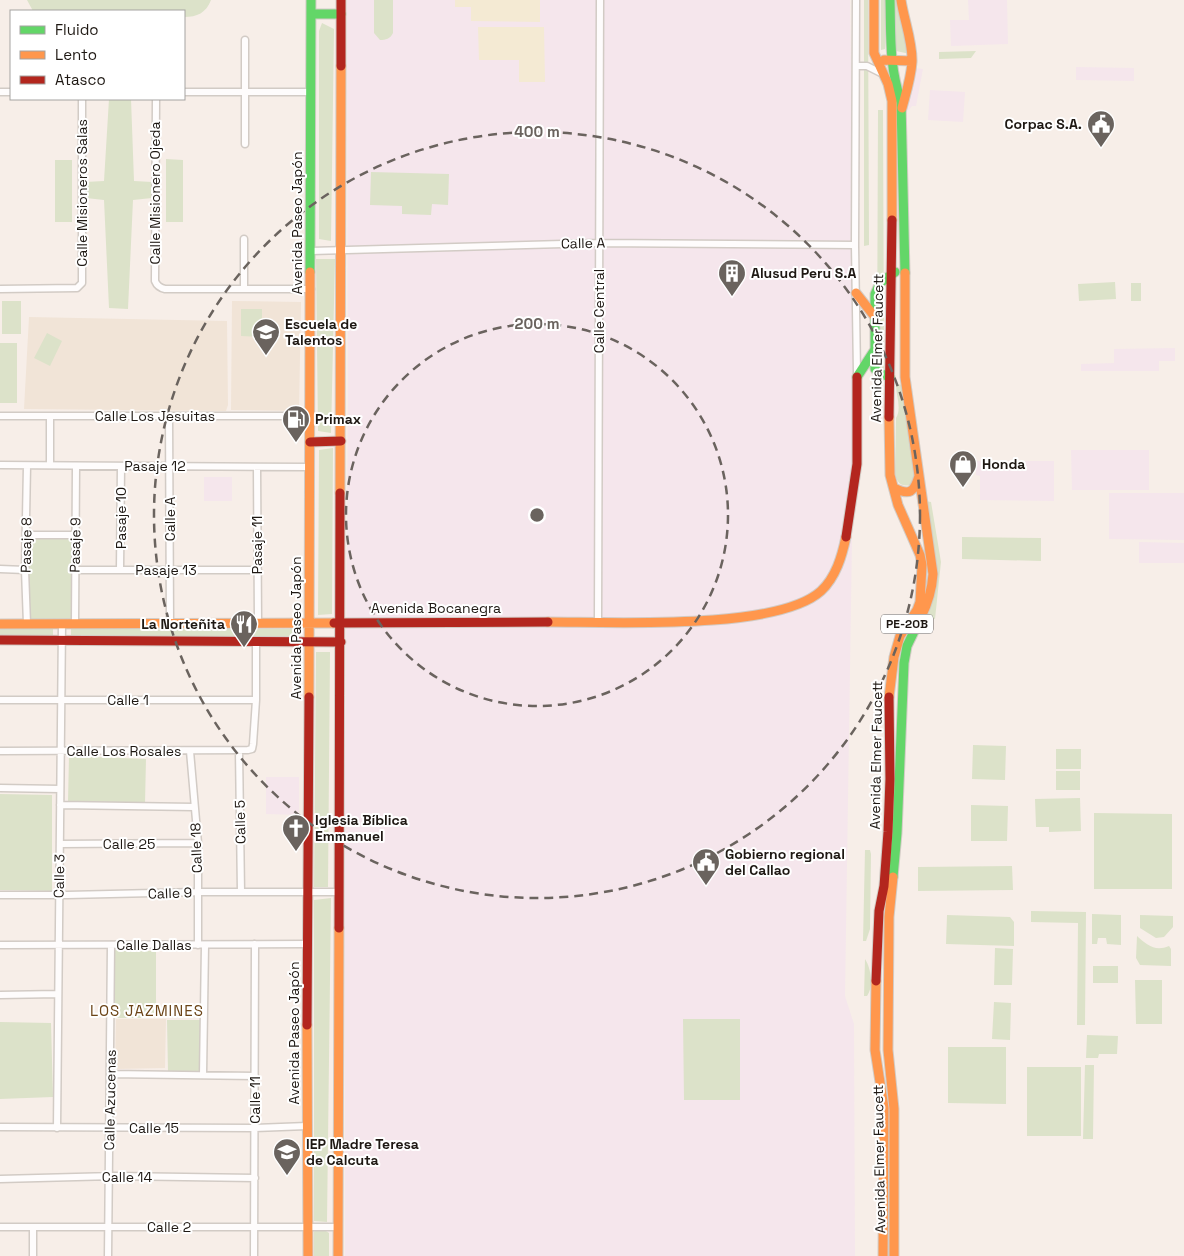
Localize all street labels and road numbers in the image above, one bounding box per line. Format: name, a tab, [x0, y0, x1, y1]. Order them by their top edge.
street label: Calle Misioneros Salas	[73, 119, 91, 267]
street label: Calle Misionero Ojeda	[146, 121, 164, 265]
street label: Avenida Paseo Japón	[288, 151, 306, 295]
street label: Calle A	[561, 234, 606, 252]
street label: Calle Central	[590, 269, 608, 353]
street label: Avenida Elmer Faucett	[867, 273, 887, 423]
street label: Calle Los Jesuitas	[95, 407, 215, 425]
street label: Pasaje 12	[124, 457, 186, 475]
street label: Pasaje 10	[112, 487, 130, 549]
street label: Calle A	[161, 497, 179, 541]
street label: Pasaje 11	[248, 516, 266, 574]
street label: Pasaje 8	[17, 517, 35, 573]
street label: Pasaje 9	[66, 517, 84, 573]
street label: Avenida Paseo Japón	[287, 556, 305, 700]
street label: Pasaje 13	[135, 561, 197, 579]
street label: Avenida Bocanegra	[371, 599, 501, 617]
road number: PE-20B	[881, 614, 933, 634]
street label: Avenida Elmer Faucett	[866, 680, 886, 830]
street label: Calle 1	[107, 691, 149, 709]
street label: Calle Los Rosales	[67, 742, 181, 760]
street label: Calle 5	[231, 800, 249, 844]
street label: Calle 18	[186, 822, 206, 873]
street label: Calle 25	[103, 835, 155, 853]
street label: Calle 3	[50, 854, 68, 898]
street label: Calle 9	[148, 883, 192, 903]
street label: Calle Dallas	[116, 936, 192, 954]
street label: Avenida Paseo Japón	[285, 961, 303, 1105]
street label: Calle Azucenas	[100, 1049, 120, 1151]
street label: Calle 11	[246, 1076, 264, 1124]
street label: Avenida Elmer Faucett	[869, 1084, 889, 1234]
street label: Calle 15	[129, 1119, 179, 1137]
street label: Calle 14	[102, 1168, 152, 1186]
street label: Calle 2	[147, 1218, 191, 1236]

